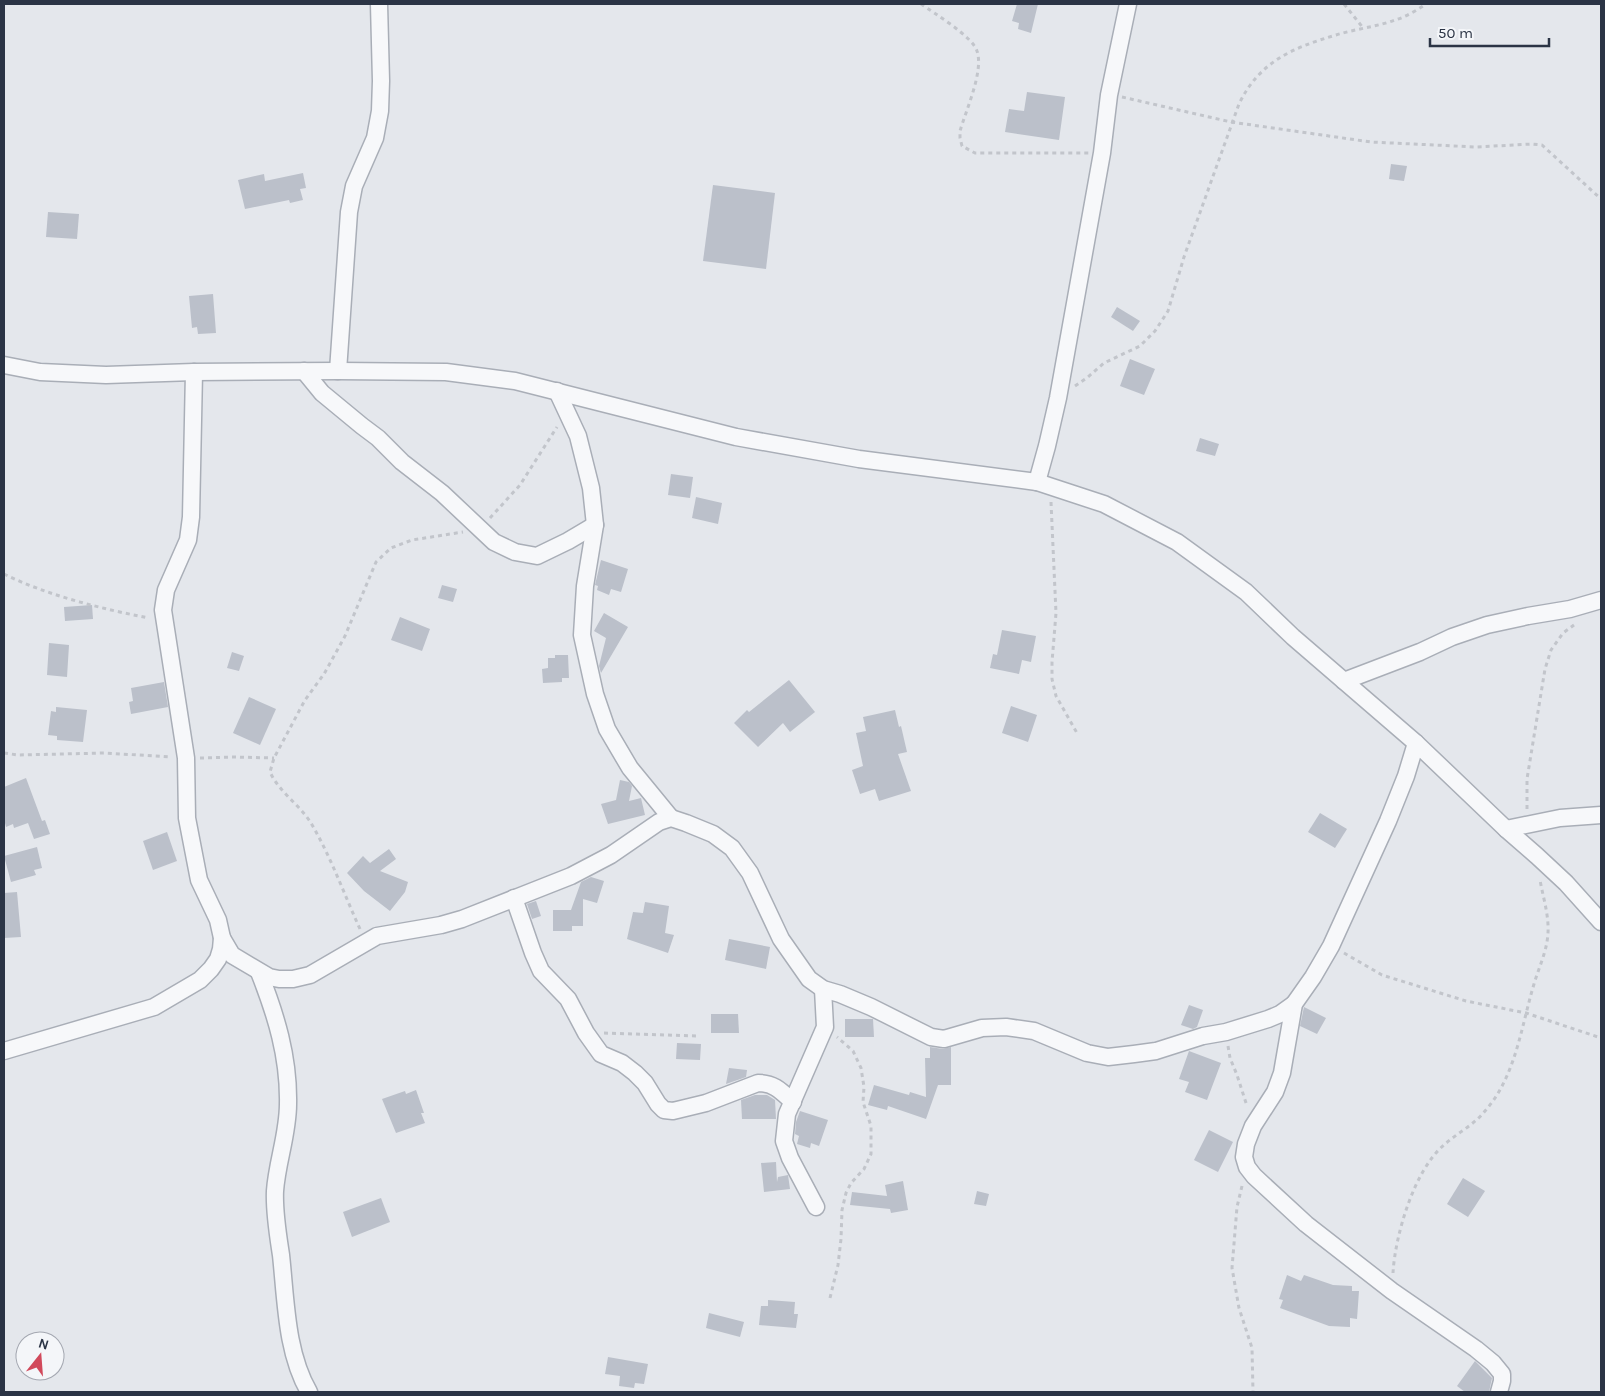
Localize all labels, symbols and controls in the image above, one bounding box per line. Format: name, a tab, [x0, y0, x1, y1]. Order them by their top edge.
scale bar	[1430, 15, 1549, 47]
text: 50 m	[1438, 24, 1473, 42]
north arrow	[15, 1331, 65, 1381]
text: N	[36, 1334, 51, 1354]

